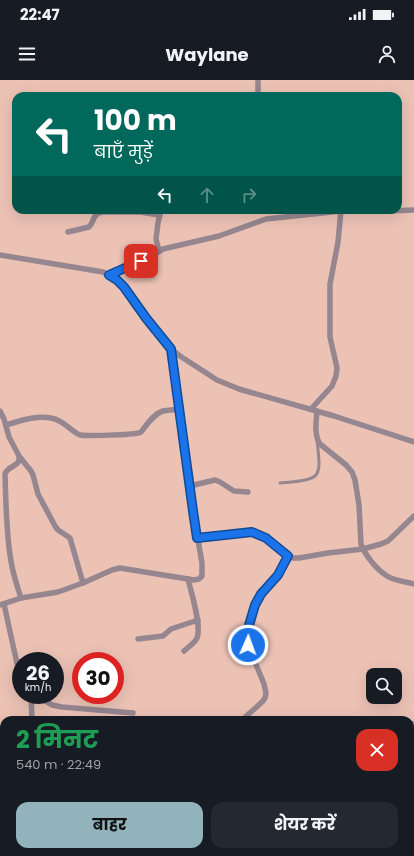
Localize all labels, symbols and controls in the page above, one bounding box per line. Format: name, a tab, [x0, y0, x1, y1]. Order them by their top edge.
text: 22:47	[20, 4, 60, 25]
text: Waylane	[165, 42, 249, 67]
icon: menu	[16, 43, 38, 65]
icon: person	[376, 43, 398, 65]
text: 100 m	[94, 101, 177, 140]
icon: left	[28, 108, 80, 160]
text: बाएँ मुड़ें	[94, 139, 153, 164]
icon: left	[154, 184, 176, 206]
icon: ahead	[196, 184, 218, 206]
icon: right	[238, 184, 260, 206]
pin	[124, 244, 158, 278]
icon: arrive	[130, 250, 152, 272]
position arrow	[227, 624, 269, 666]
speed limit sign: 30	[72, 652, 124, 704]
text: 26	[26, 659, 50, 687]
map controls	[366, 668, 402, 704]
button: search	[366, 668, 402, 704]
text: km/h	[25, 680, 51, 695]
text: 2 मिनट	[16, 723, 98, 756]
button: close	[356, 729, 398, 771]
text: 540 m · 22:49	[16, 755, 101, 774]
button: बाहर	[16, 802, 203, 848]
button: शेयर करें	[211, 802, 398, 848]

